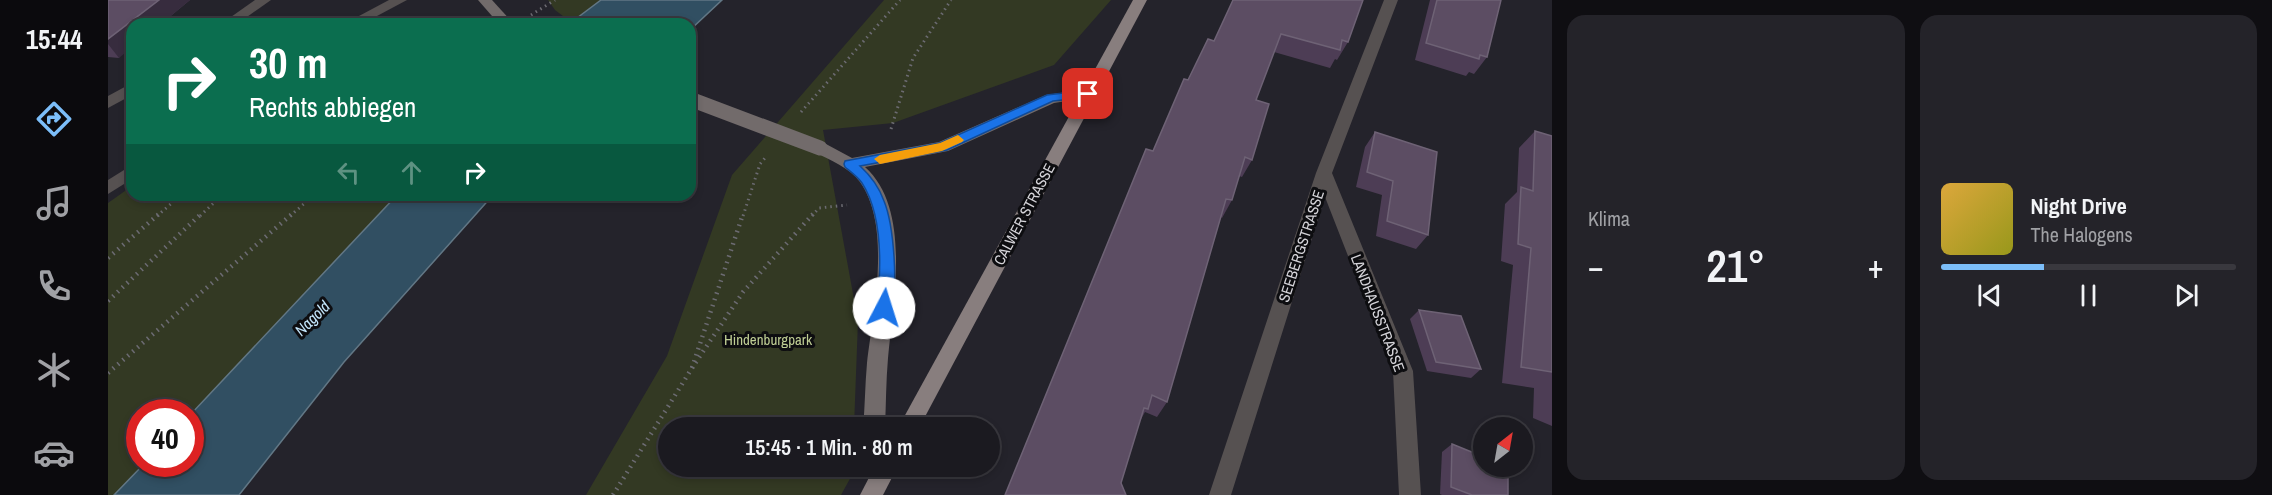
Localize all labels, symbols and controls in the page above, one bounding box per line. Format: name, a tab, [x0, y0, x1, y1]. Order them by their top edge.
text: 15:44	[26, 21, 82, 57]
text: 30 m	[249, 35, 328, 91]
icon: right	[150, 42, 228, 120]
pin	[1062, 68, 1113, 119]
icon: arrive	[1071, 77, 1104, 110]
text: Rechts abbiegen	[249, 89, 416, 125]
icon: directions	[33, 98, 75, 140]
icon: left	[332, 156, 365, 189]
icon: ahead	[395, 156, 428, 189]
icon: right	[458, 156, 491, 189]
street label: CALWER STRASSE	[988, 159, 1060, 269]
icon: music	[33, 182, 75, 224]
street label: SEEBERGSTRASSE	[1273, 187, 1329, 305]
text: Night Drive	[2031, 191, 2127, 221]
text: Klima	[1588, 205, 1630, 232]
text: The Halogens	[2031, 221, 2133, 248]
text: 21°	[1706, 235, 1765, 296]
text: −	[1588, 244, 1604, 288]
text: +	[1868, 244, 1883, 288]
street label: LANDHAUSSTRASSE	[1346, 251, 1410, 375]
icon: phone	[33, 265, 75, 307]
position arrow	[852, 276, 916, 340]
icon: previous	[1973, 279, 2006, 312]
icon: pause	[2072, 279, 2105, 312]
icon: next	[2170, 279, 2203, 312]
water label: Nagold	[290, 295, 335, 340]
park label: Hindenburgpark	[724, 329, 813, 350]
icon: climate	[33, 349, 75, 391]
speed limit sign: 40	[126, 399, 204, 477]
north arrow	[1473, 417, 1533, 477]
map controls	[1473, 417, 1533, 477]
icon: car	[33, 432, 75, 474]
text: 15:45 · 1 Min. · 80 m	[745, 432, 913, 462]

